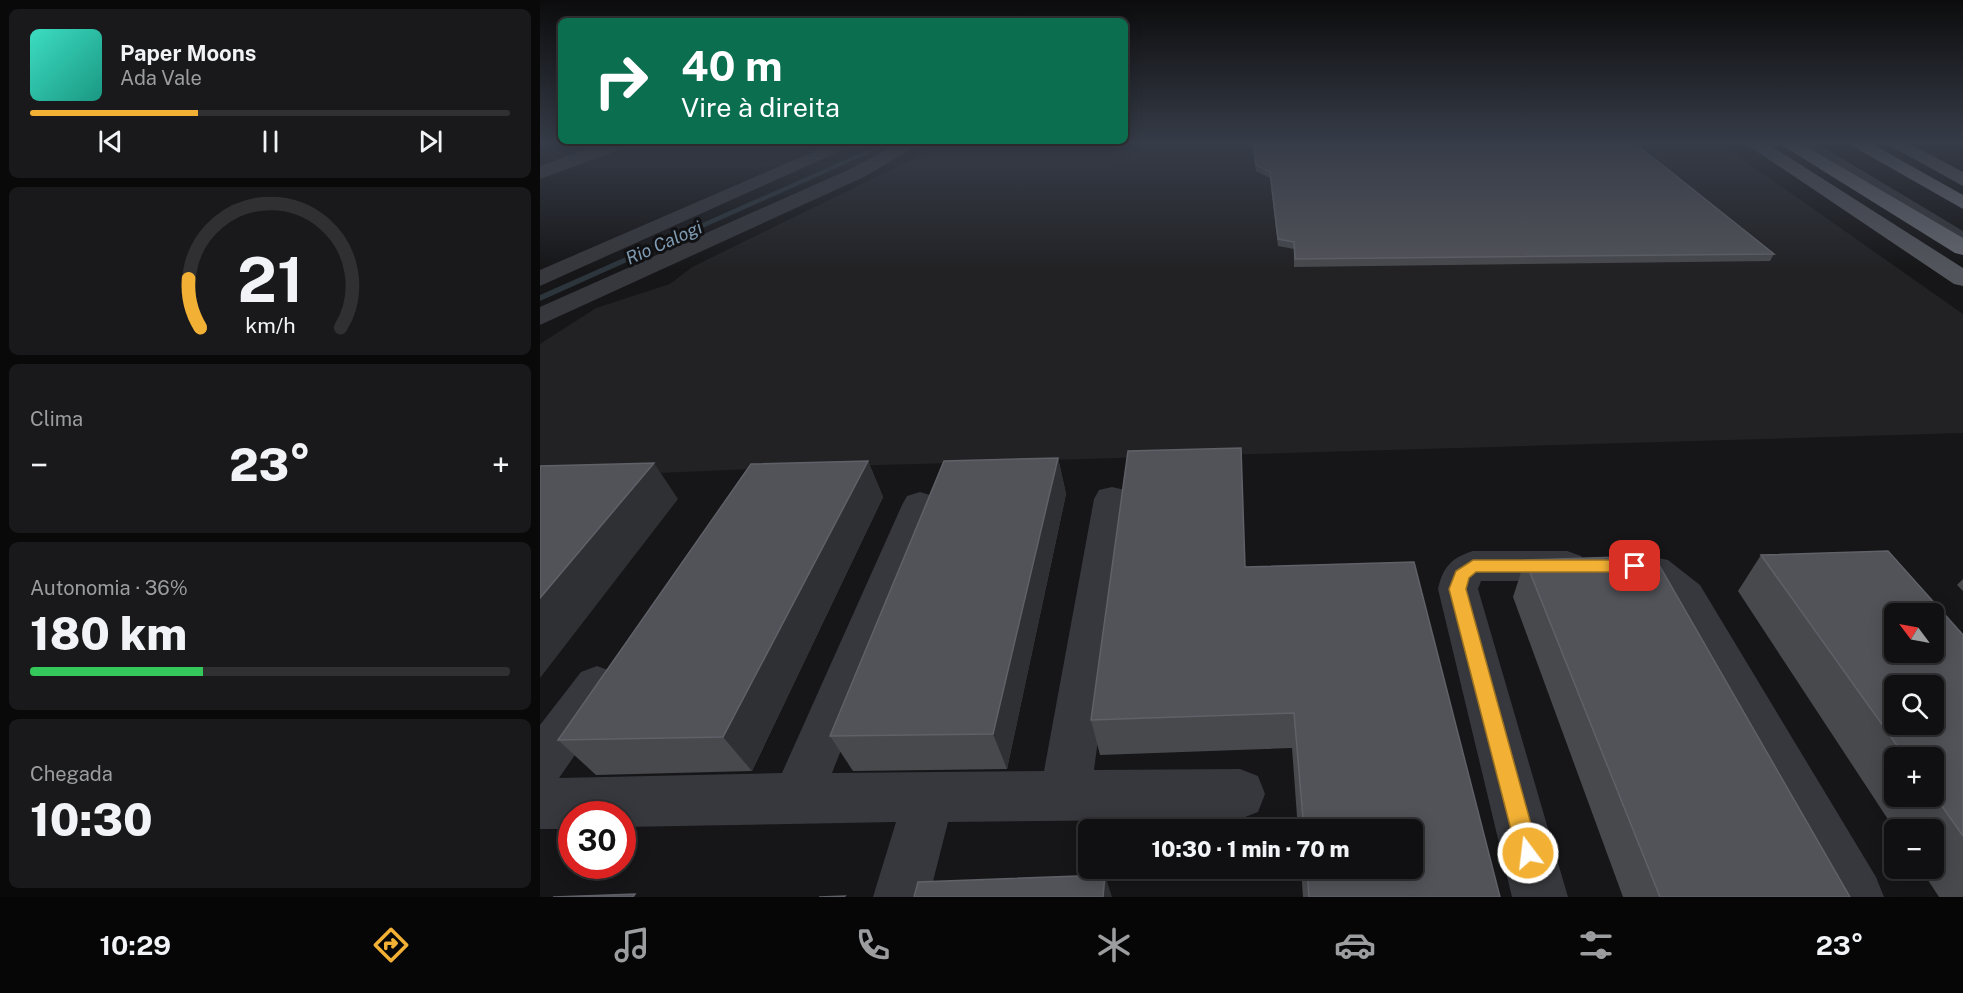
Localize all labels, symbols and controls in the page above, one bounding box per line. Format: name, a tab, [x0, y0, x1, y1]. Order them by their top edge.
text: Paper Moons	[120, 40, 256, 66]
text: 40 m	[681, 41, 783, 90]
icon: right	[582, 42, 660, 120]
text: Ada Vale	[120, 66, 202, 90]
text: Vire à direita	[681, 91, 840, 123]
icon: previous	[94, 125, 127, 158]
icon: pause	[254, 125, 287, 158]
icon: next	[414, 125, 447, 158]
water label: Rio Calogi	[622, 216, 706, 269]
text: 21	[237, 243, 303, 316]
text: km/h	[245, 313, 295, 338]
text: Clima	[30, 407, 83, 431]
text: 23°	[229, 438, 311, 491]
text: −	[30, 446, 48, 484]
text: +	[492, 446, 510, 484]
pin	[1609, 540, 1660, 591]
icon: arrive	[1618, 549, 1651, 582]
text: Autonomia · 36%	[30, 576, 188, 600]
north arrow	[1884, 603, 1944, 663]
map controls	[1884, 603, 1944, 879]
text: 180 km	[30, 607, 187, 660]
button: search	[1884, 675, 1944, 735]
button: +	[1884, 747, 1944, 807]
text: Chegada	[30, 762, 113, 786]
text: 10:30	[30, 793, 153, 846]
speed limit sign: 30	[558, 801, 636, 879]
button: −	[1884, 819, 1944, 879]
position arrow	[1496, 821, 1560, 885]
text: 10:30 · 1 min · 70 m	[1151, 836, 1350, 862]
icon: directions	[370, 924, 412, 966]
icon: music	[611, 924, 653, 966]
icon: phone	[852, 924, 894, 966]
icon: climate	[1093, 924, 1135, 966]
icon: car	[1334, 924, 1376, 966]
icon: filters	[1575, 924, 1617, 966]
text: 10:29	[99, 929, 171, 961]
text: 23°	[1816, 929, 1864, 961]

